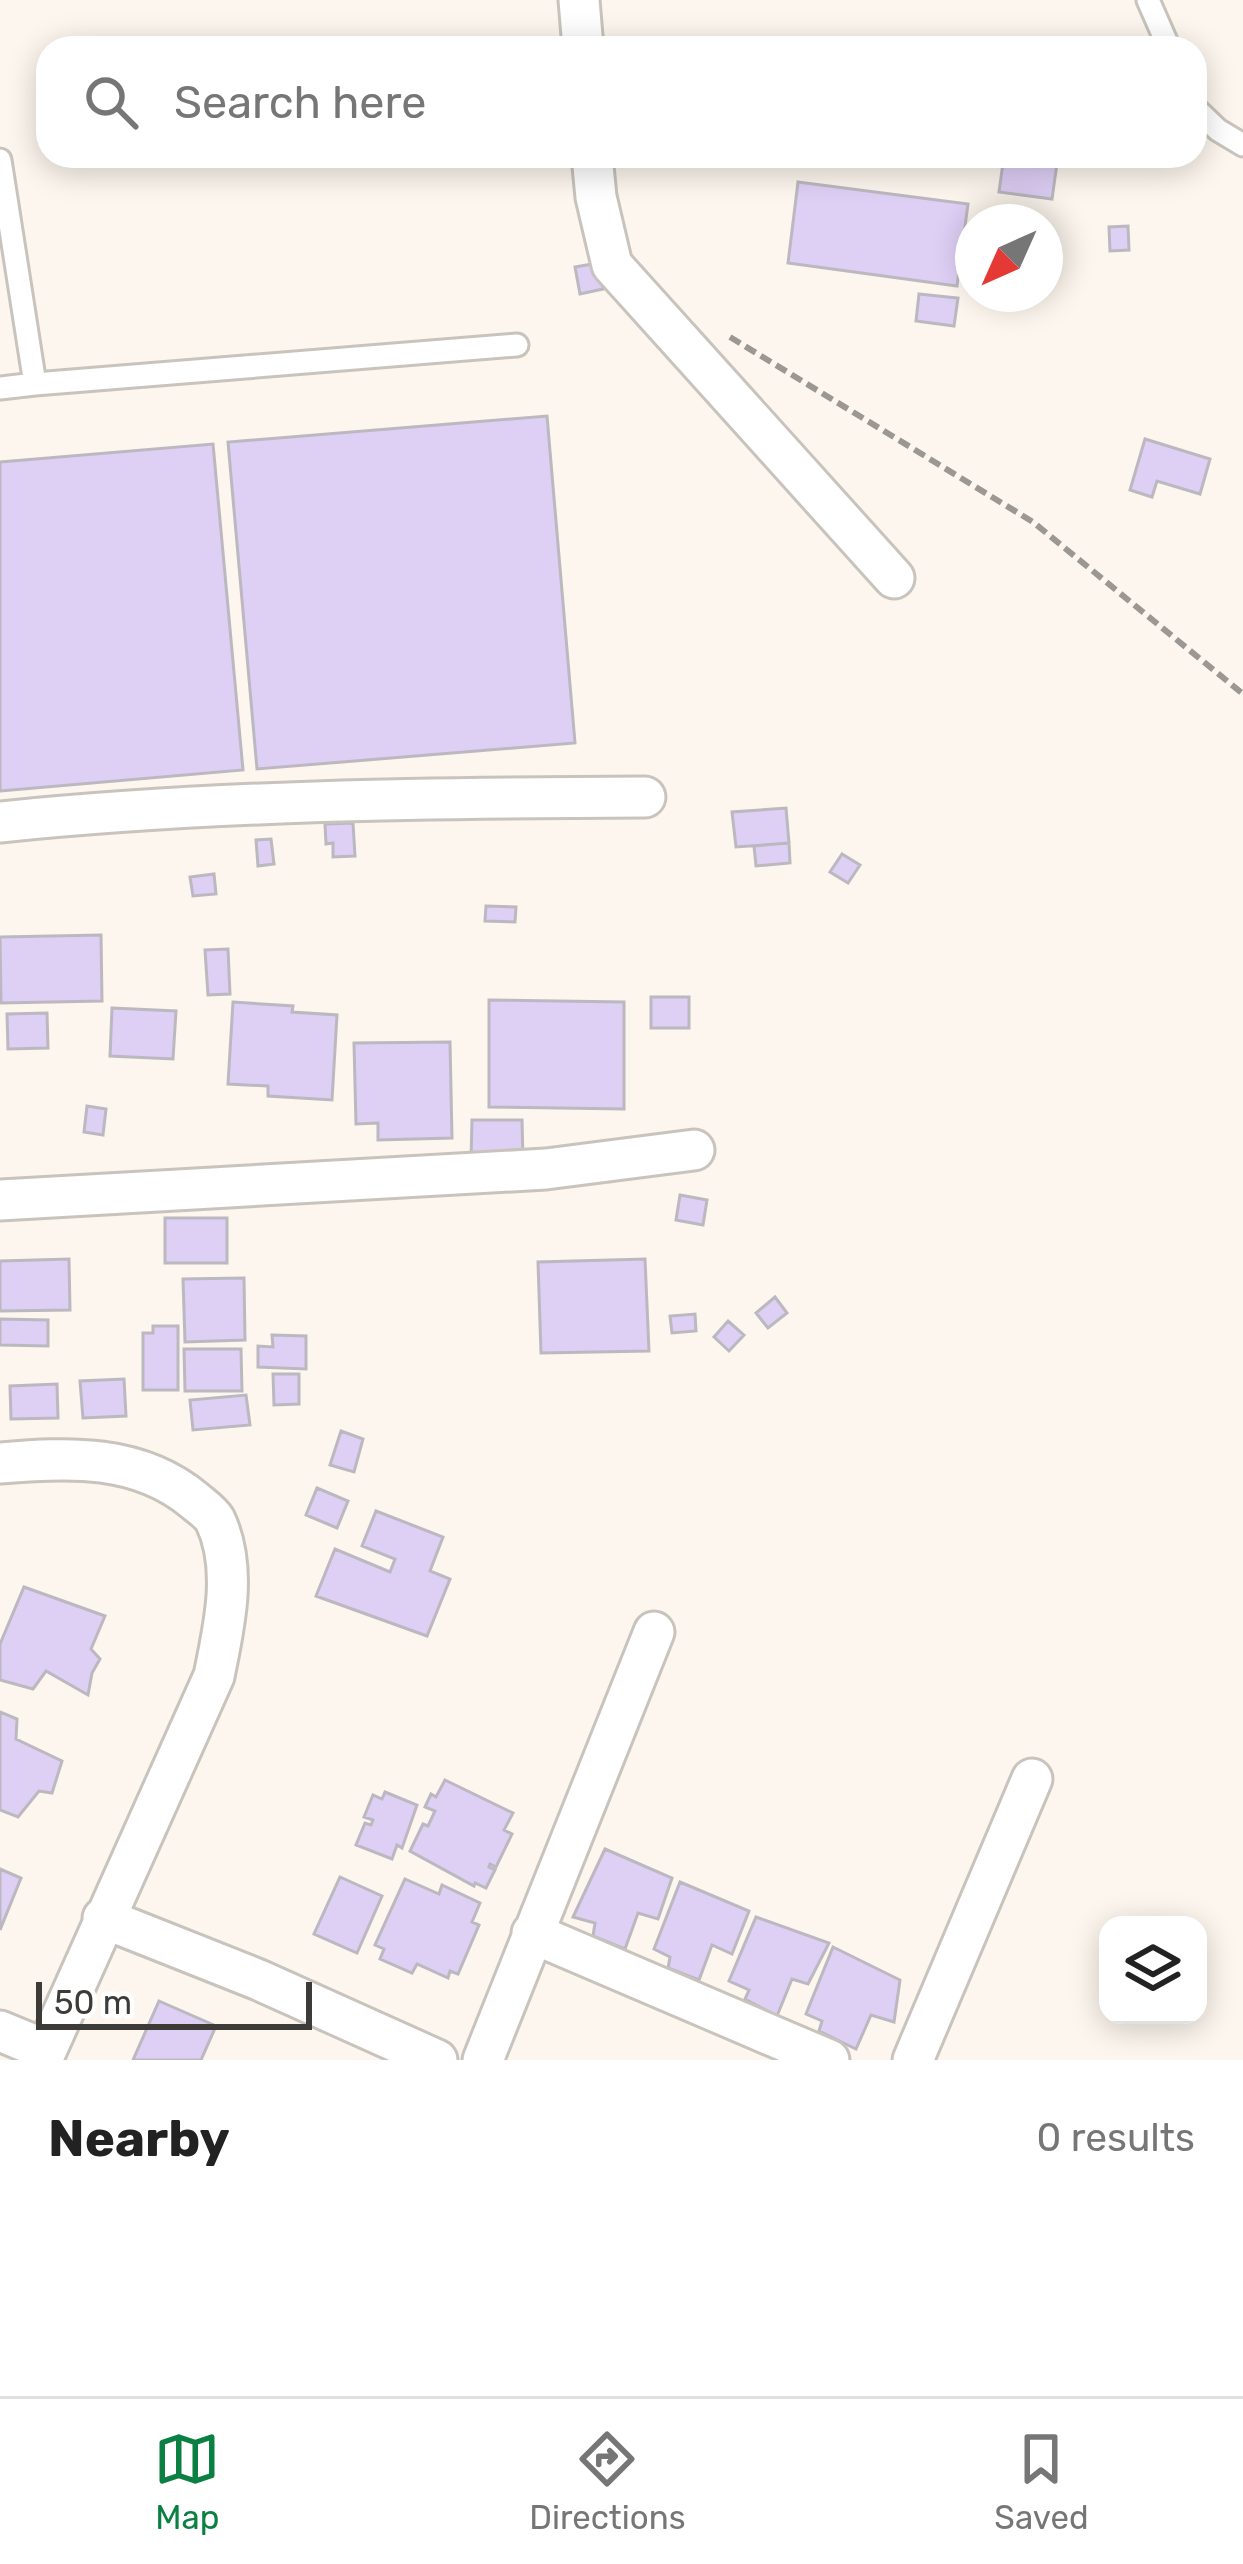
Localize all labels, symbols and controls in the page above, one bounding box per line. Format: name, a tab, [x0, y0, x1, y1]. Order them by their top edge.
search box	[36, 36, 1207, 168]
icon: search	[78, 69, 144, 135]
text: Search here	[174, 76, 426, 129]
north arrow	[955, 204, 1063, 312]
map controls	[1099, 1916, 1207, 2024]
button: layers	[1099, 1916, 1207, 2024]
scale bar	[36, 1976, 312, 2029]
text: 50 m	[54, 1983, 132, 2022]
text: Nearby	[48, 2108, 230, 2169]
text: 0 results	[1036, 2115, 1195, 2161]
tab: Map	[154, 2426, 220, 2537]
tab: Directions	[529, 2426, 686, 2537]
tab: Saved	[994, 2426, 1089, 2537]

